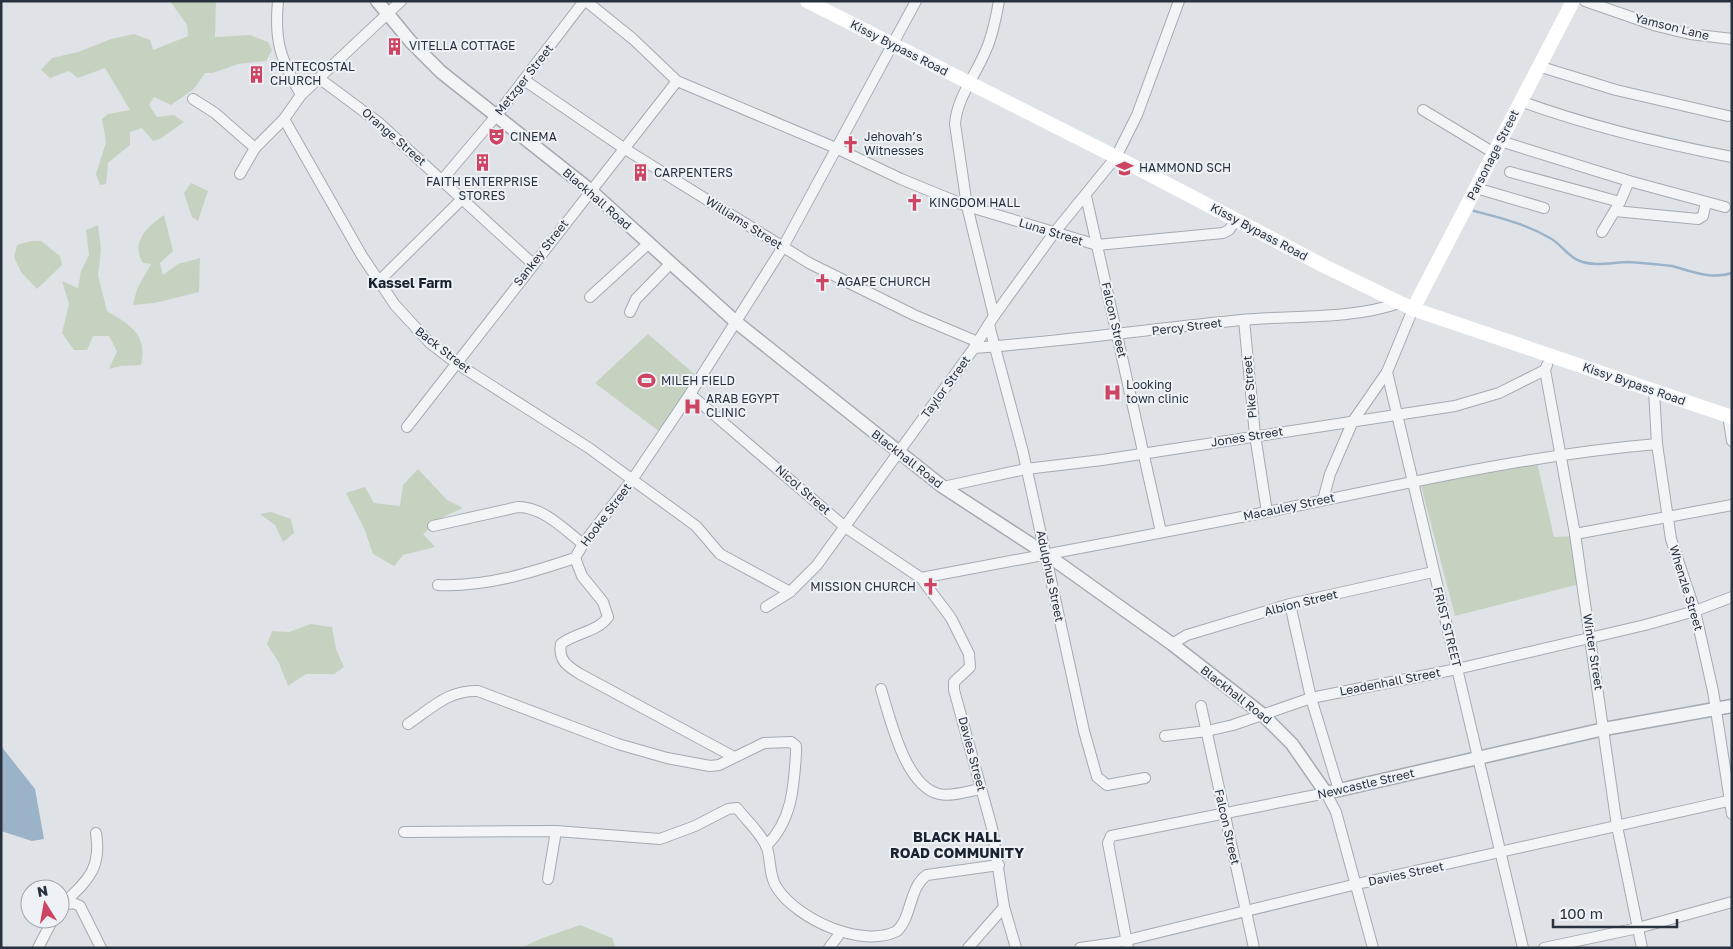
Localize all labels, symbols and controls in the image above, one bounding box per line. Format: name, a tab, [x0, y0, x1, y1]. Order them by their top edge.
street label: Yamson Lane	[1633, 10, 1711, 43]
street label: Kissy Bypass Road	[848, 16, 951, 79]
building icon: VITELLA COTTAGE	[385, 36, 405, 56]
place label: VITELLA COTTAGE	[409, 38, 515, 53]
street label: Metzger Street	[491, 41, 556, 118]
place label: PENTECOSTAL CHURCH	[270, 59, 355, 88]
building icon: PENTECOSTAL CHURCH	[246, 64, 266, 84]
street label: Orange Street	[359, 105, 430, 169]
street label: Parsonage Street	[1463, 107, 1522, 203]
theatre icon: CINEMA	[486, 127, 506, 147]
place label: CINEMA	[510, 129, 557, 144]
place label: Jehovah’s Witnesses	[864, 129, 924, 158]
church icon: Jehovah’s Witnesses	[840, 134, 860, 154]
building icon: FAITH ENTERPRISE STORES	[472, 153, 492, 173]
school or university icon: HAMMOND SCH	[1115, 158, 1135, 178]
place label: HAMMOND SCH	[1139, 160, 1231, 175]
building icon: CARPENTERS	[630, 163, 650, 183]
street label: Blackhall Road	[560, 165, 635, 233]
place label: CARPENTERS	[654, 165, 733, 180]
place label: FAITH ENTERPRISE STORES	[426, 174, 538, 203]
street label: Williams Street	[703, 193, 786, 252]
church icon: KINGDOM HALL	[905, 193, 925, 213]
place label: KINGDOM HALL	[929, 195, 1020, 210]
street label: Kissy Bypass Road	[1208, 200, 1310, 263]
street label: Luna Street	[1017, 215, 1085, 248]
street label: Sankey Street	[510, 216, 571, 289]
church icon: AGAPE CHURCH	[813, 272, 833, 292]
district label: Kassel Farm	[368, 274, 452, 291]
place label: AGAPE CHURCH	[837, 274, 931, 289]
street label: Falcon Street	[1099, 281, 1131, 359]
street label: Percy Street	[1151, 315, 1223, 338]
street label: Back Street	[412, 323, 474, 376]
street label: Taylor Street	[918, 352, 973, 421]
street label: Pike Street	[1239, 355, 1260, 419]
street label: Kissy Bypass Road	[1581, 359, 1688, 408]
sports icon: MILEH FIELD	[637, 371, 657, 391]
place label: MILEH FIELD	[661, 373, 735, 388]
place label: Looking town clinic	[1126, 377, 1189, 406]
hospital icon: Looking town clinic	[1102, 382, 1122, 402]
place label: ARAB EGYPT CLINIC	[706, 391, 780, 420]
hospital icon: ARAB EGYPT CLINIC	[682, 396, 702, 416]
street label: Jones Street	[1210, 423, 1284, 450]
street label: Blackhall Road	[869, 426, 946, 491]
street label: Nicol Street	[773, 462, 834, 518]
street label: Hooke Street	[577, 480, 634, 549]
street label: Macauley Street	[1242, 489, 1336, 524]
street label: Adulphus Street	[1033, 529, 1068, 623]
street label: Whenzle Street	[1666, 543, 1707, 633]
church icon: MISSION CHURCH	[920, 577, 940, 597]
place label: MISSION CHURCH	[810, 579, 916, 594]
street label: FRIST STREET	[1430, 585, 1465, 669]
street label: Albion Street	[1263, 586, 1339, 619]
street label: Winter Street	[1580, 613, 1607, 691]
street label: Blackhall Road	[1198, 662, 1275, 727]
street label: Leadenhall Street	[1338, 664, 1442, 699]
street label: Davies Street	[955, 715, 990, 793]
street label: Newcastle Street	[1316, 765, 1416, 802]
street label: Falcon Street	[1212, 788, 1244, 866]
district label: BLACK HALL ROAD COMMUNITY	[890, 828, 1024, 861]
street label: Davies Street	[1367, 858, 1445, 889]
north arrow	[20, 879, 70, 929]
text: N	[36, 881, 49, 900]
scale bar	[1553, 896, 1677, 928]
text: 100 m	[1560, 904, 1603, 922]

